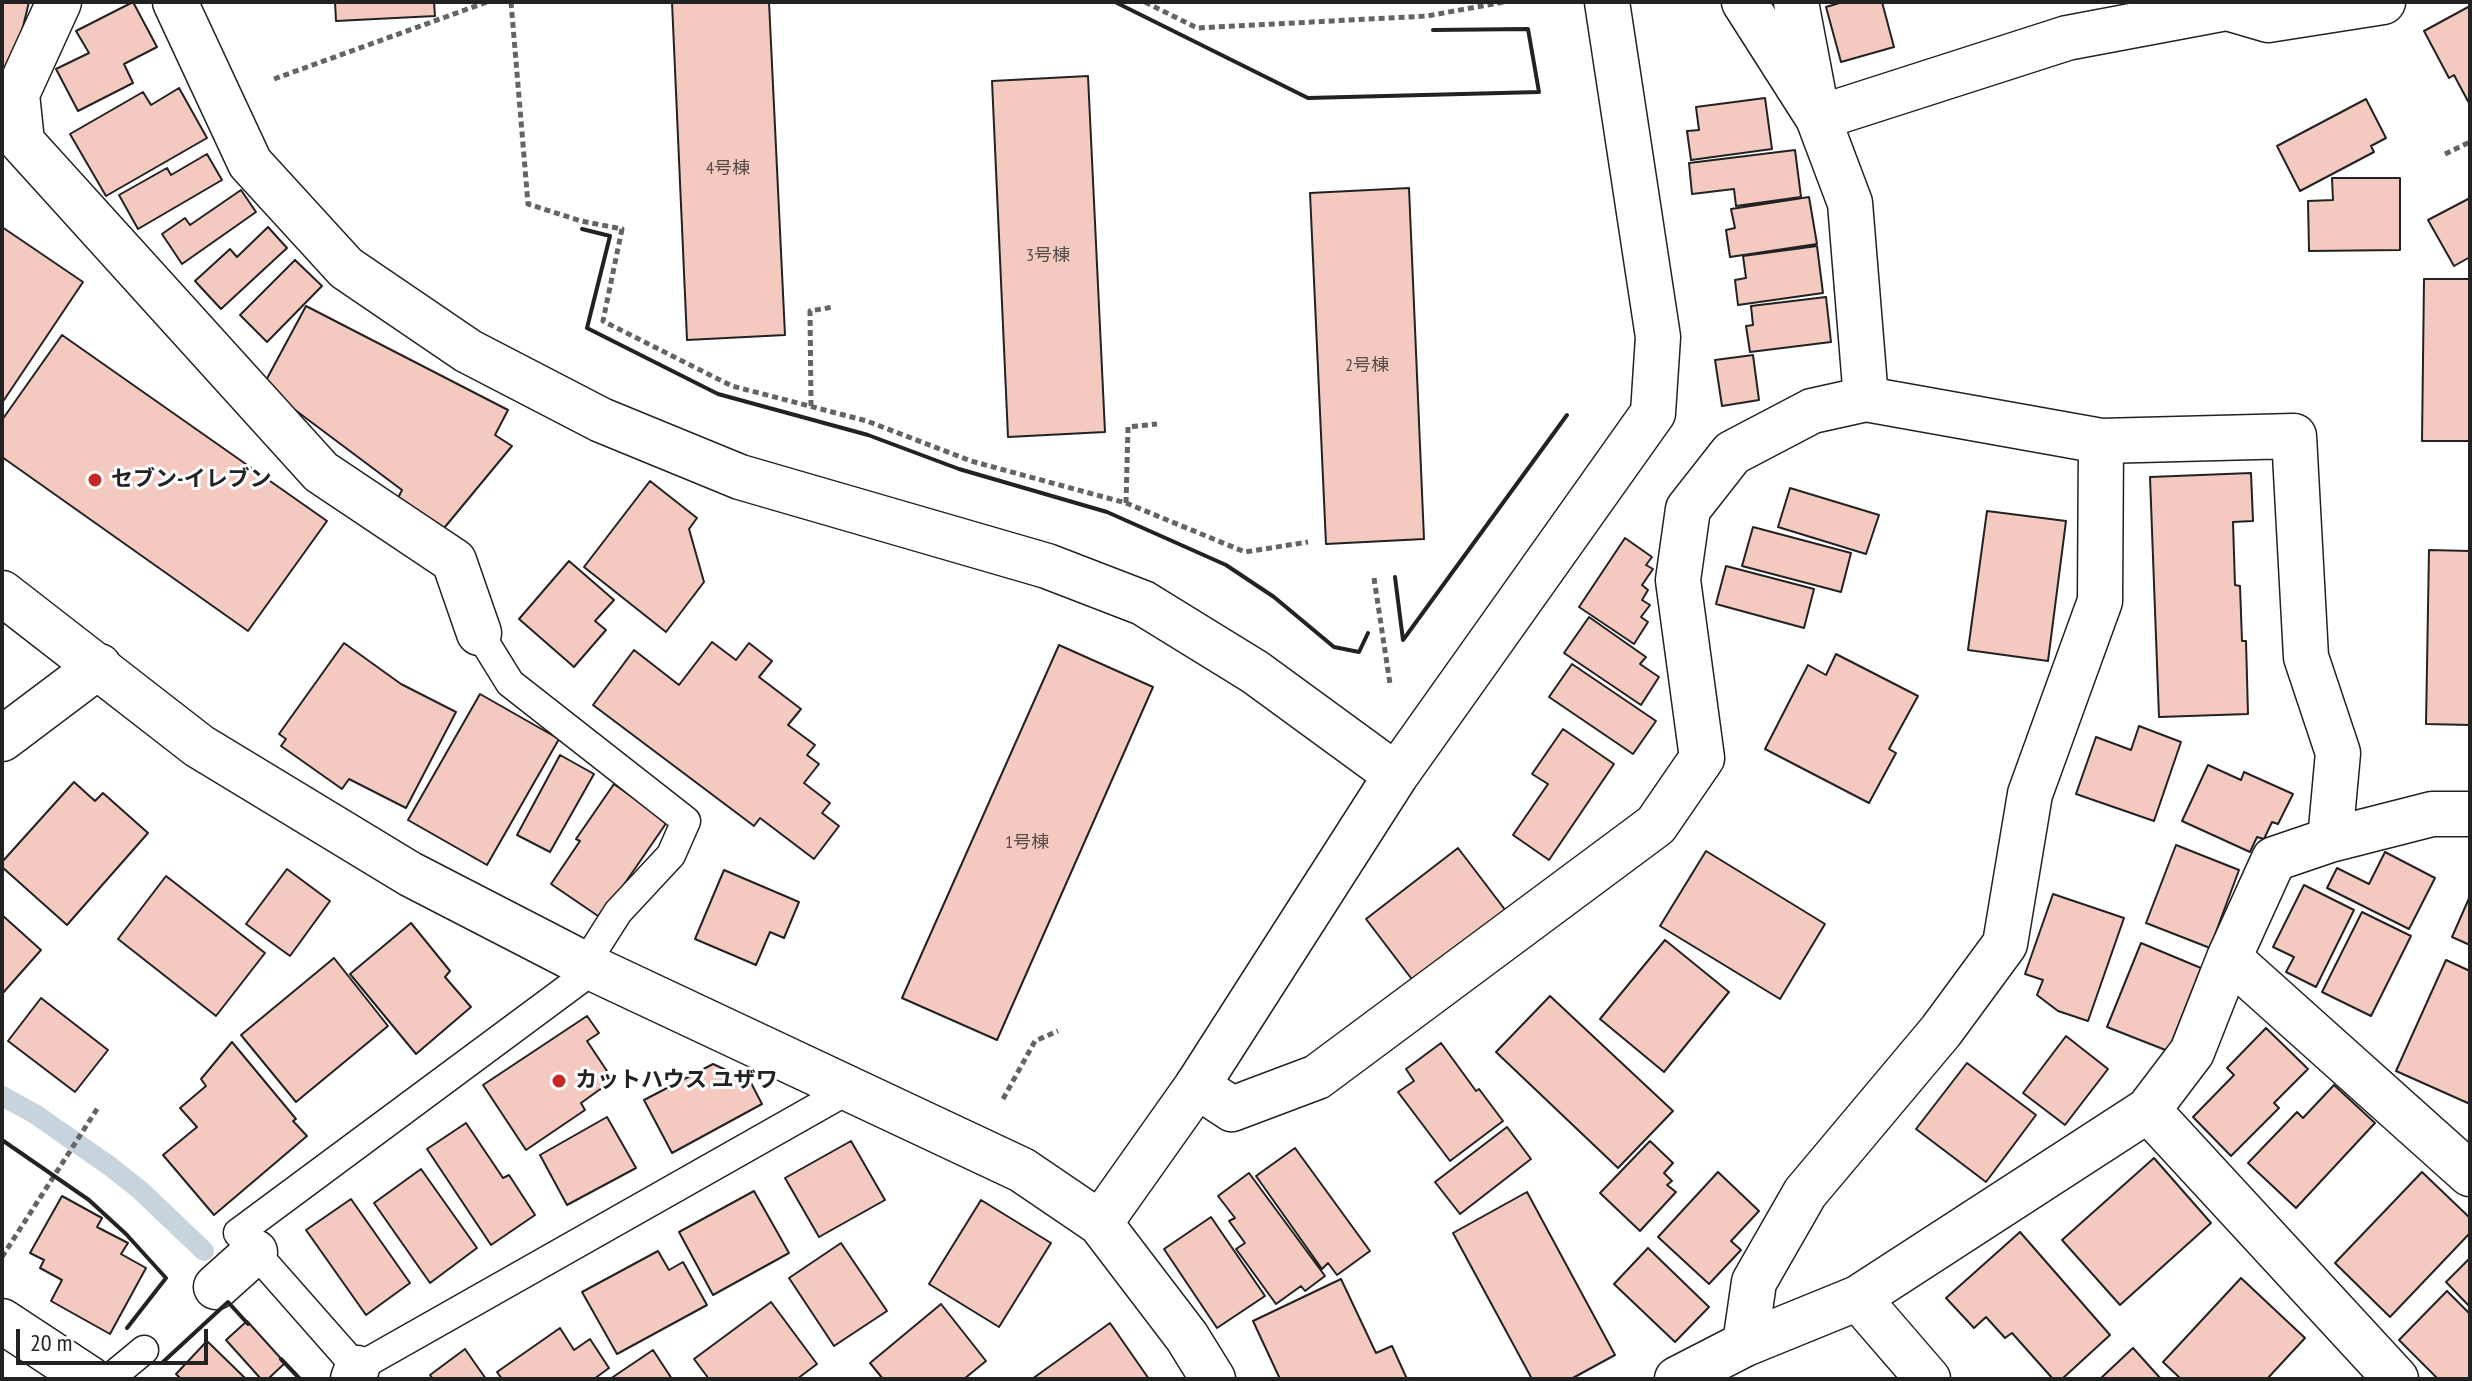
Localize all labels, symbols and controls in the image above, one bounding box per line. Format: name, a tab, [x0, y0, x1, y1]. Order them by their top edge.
house number: 4号棟	[706, 158, 750, 180]
house number: 3号棟	[1026, 245, 1070, 267]
house number: 2号棟	[1345, 355, 1389, 377]
place label: セブン-イレブン	[111, 467, 272, 493]
marker: セブン-イレブン	[86, 471, 104, 489]
house number: 1号棟	[1005, 832, 1049, 854]
place label: カットハウス ユザワ	[575, 1068, 778, 1094]
marker: カットハウス ユザワ	[550, 1072, 568, 1090]
scale bar	[20, 1313, 212, 1363]
text: 20 m	[30, 1327, 72, 1358]

